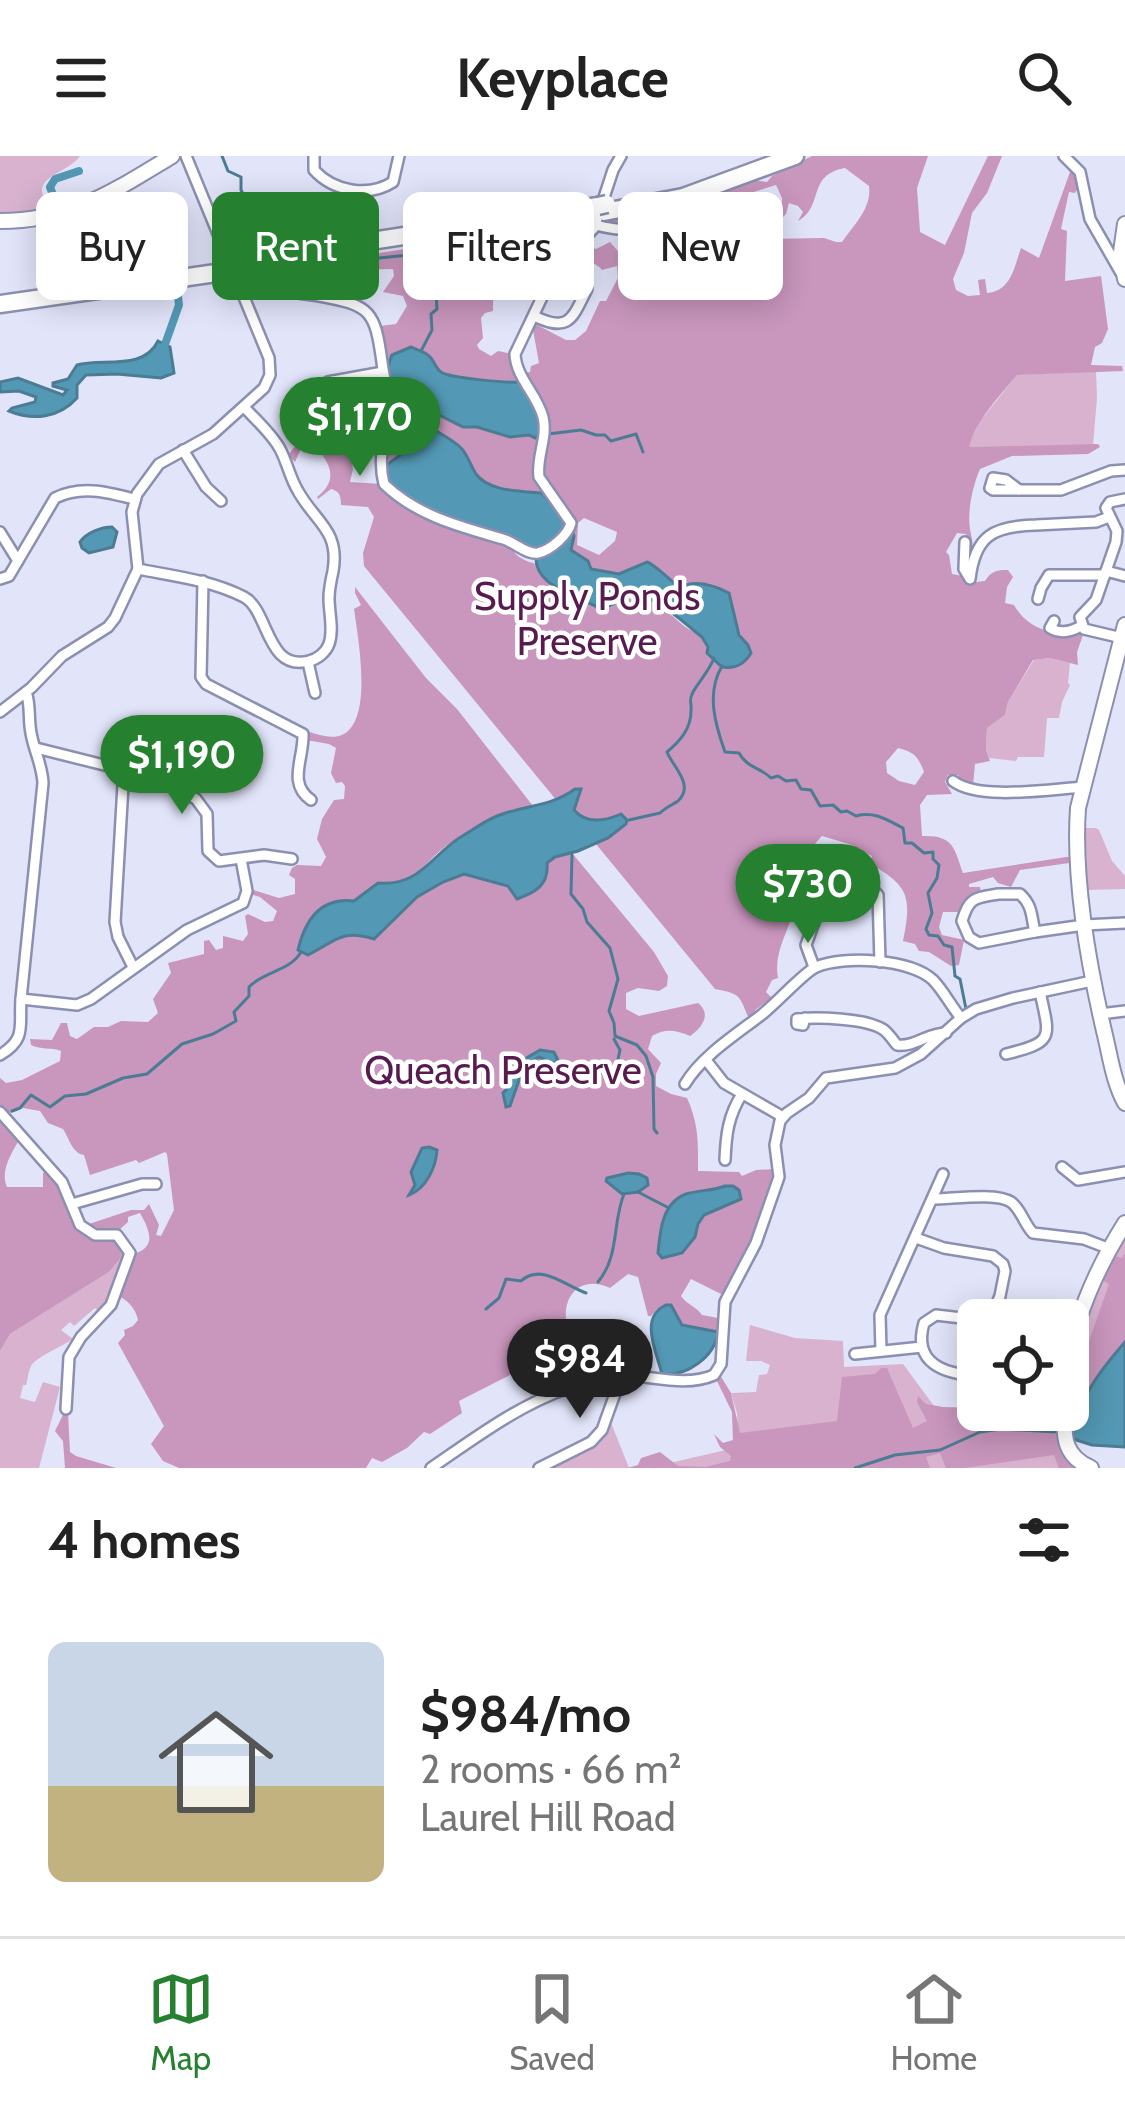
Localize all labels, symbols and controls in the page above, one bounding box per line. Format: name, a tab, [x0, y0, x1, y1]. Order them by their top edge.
icon: menu	[48, 45, 114, 111]
text: Keyplace	[456, 45, 669, 111]
icon: search	[1011, 45, 1077, 111]
chip: Buy	[36, 192, 188, 300]
chip: Rent	[212, 192, 379, 300]
chip: Filters	[403, 192, 594, 300]
chip: New	[618, 192, 783, 300]
pin: $1,170	[262, 377, 458, 479]
text: $1,170	[307, 392, 413, 440]
park label: Supply Ponds Preserve	[474, 572, 700, 665]
pin: $1,190	[84, 715, 280, 817]
text: $1,190	[127, 730, 237, 778]
pin: $730	[737, 844, 879, 946]
text: $730	[762, 859, 854, 907]
park label: Queach Preserve	[364, 1046, 642, 1094]
map controls	[957, 1299, 1089, 1431]
button: locate	[957, 1299, 1089, 1431]
pin: $984	[509, 1319, 651, 1421]
text: $984	[534, 1334, 626, 1382]
icon: filters	[1011, 1507, 1077, 1573]
text: 4 homes	[48, 1509, 240, 1571]
text: $984/mo	[420, 1683, 631, 1745]
icon: home	[144, 1690, 288, 1834]
text: 2 rooms · 66 m²	[420, 1745, 681, 1793]
text: Laurel Hill Road	[420, 1793, 676, 1841]
tab: Map	[148, 1966, 214, 2078]
tab: Saved	[509, 1966, 595, 2078]
tab: Home	[890, 1966, 977, 2078]

